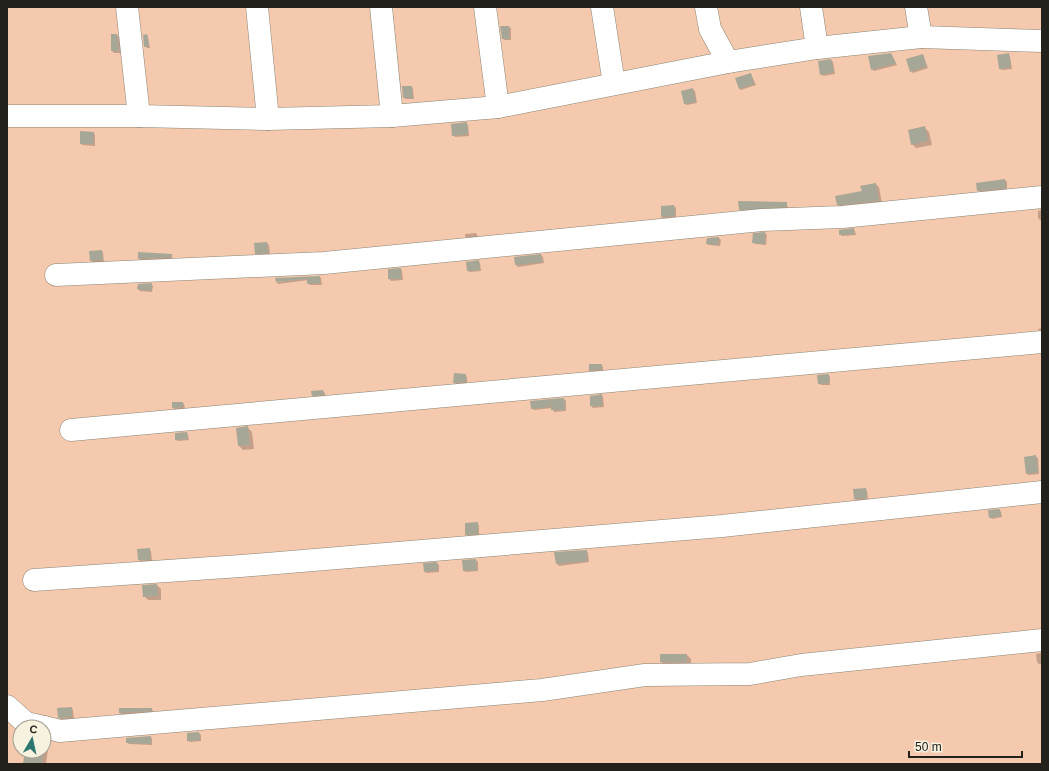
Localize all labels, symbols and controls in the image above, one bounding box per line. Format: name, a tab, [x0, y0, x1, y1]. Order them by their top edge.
north arrow	[12, 719, 52, 759]
text: С	[29, 723, 38, 736]
scale bar	[909, 733, 1022, 759]
text: 50 m	[915, 740, 942, 754]

